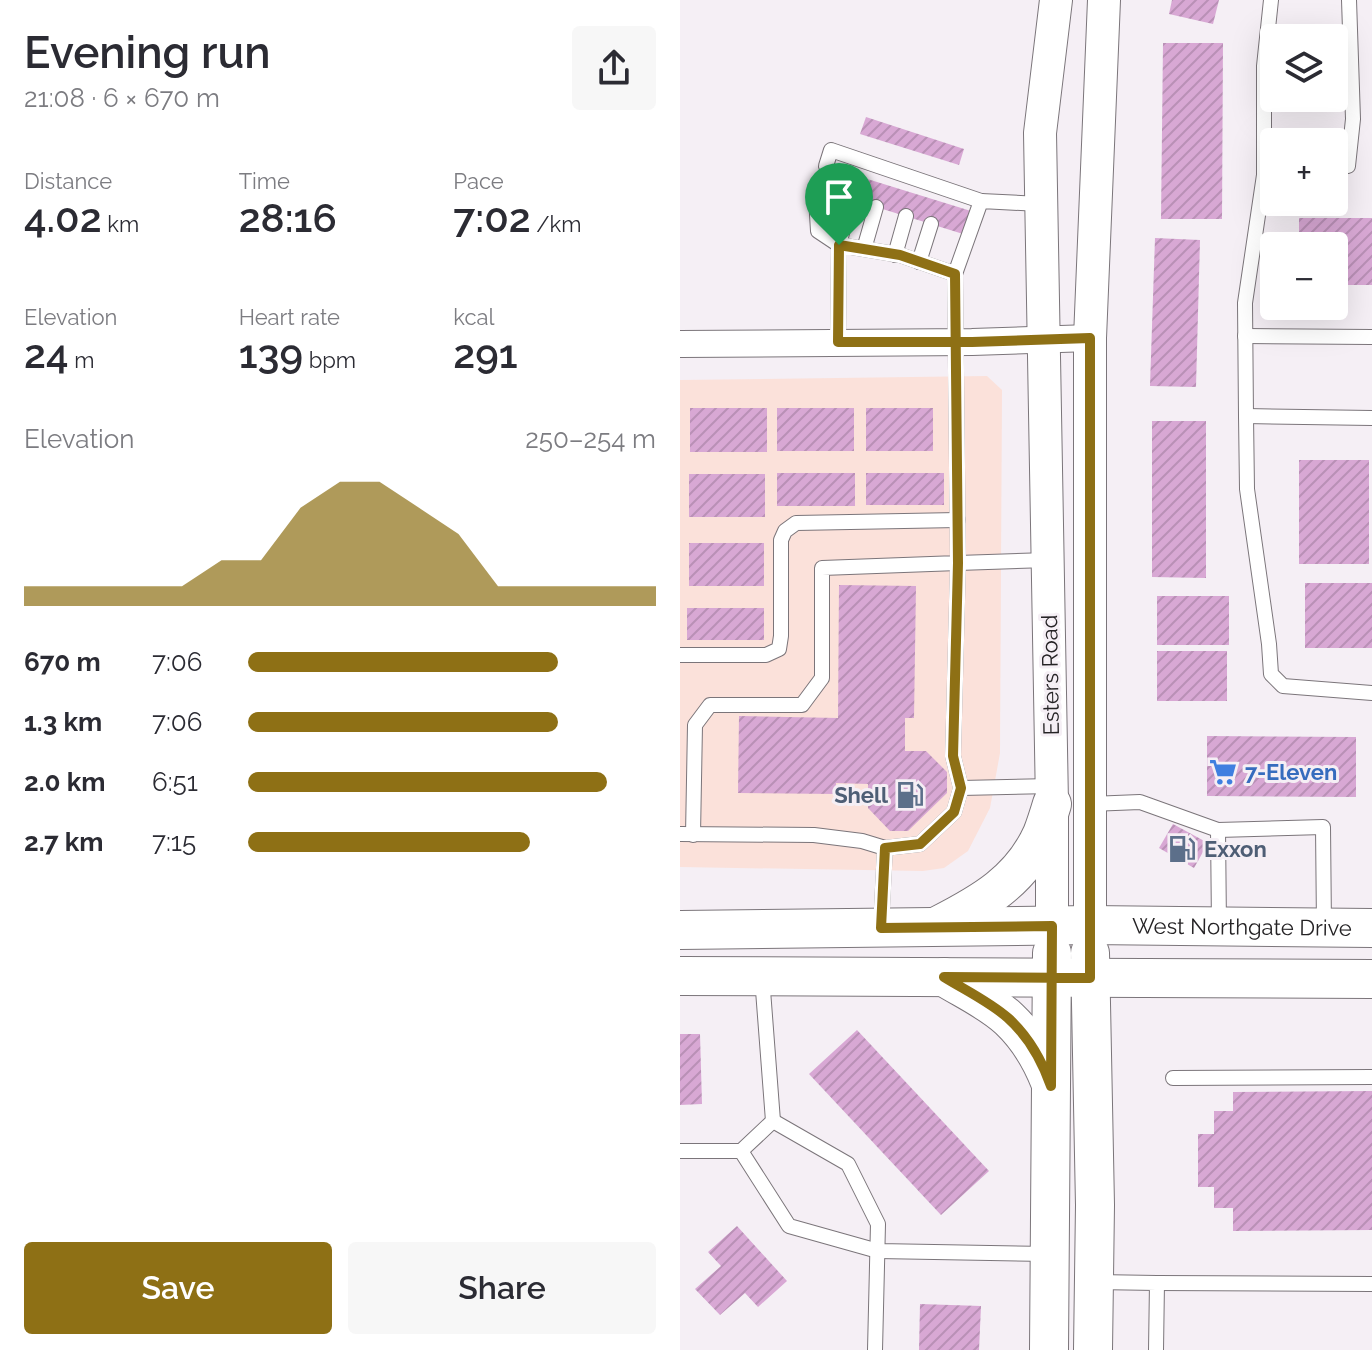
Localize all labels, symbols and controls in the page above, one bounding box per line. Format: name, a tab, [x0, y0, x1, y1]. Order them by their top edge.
map controls	[1260, 24, 1348, 320]
button: layers	[1260, 24, 1348, 112]
button: share	[572, 26, 656, 110]
text: Evening run	[24, 27, 271, 78]
text: 21:08 · 6 × 670 m	[24, 83, 220, 113]
button: +	[1260, 128, 1348, 216]
pin	[805, 163, 873, 245]
text: Distance	[24, 168, 112, 194]
text: Time	[239, 168, 290, 194]
text: Pace	[453, 168, 504, 194]
icon: arrive	[817, 175, 861, 219]
text: 4.02	[24, 194, 102, 241]
text: 28:16	[239, 194, 337, 241]
text: 7:02	[453, 194, 531, 241]
text: km	[102, 211, 139, 237]
text: /km	[531, 211, 581, 237]
button: −	[1260, 232, 1348, 320]
text: Elevation	[24, 304, 117, 330]
text: Heart rate	[239, 304, 340, 330]
text: kcal	[453, 304, 494, 330]
text: 24	[24, 330, 69, 377]
text: 139	[239, 330, 303, 377]
text: 291	[453, 330, 518, 377]
text: m	[69, 347, 94, 373]
text: bpm	[303, 347, 356, 373]
text: Elevation	[24, 424, 134, 454]
text: 250–254 m	[525, 424, 656, 454]
street label: Esters Road	[1036, 614, 1064, 736]
text: 670 m	[24, 647, 101, 677]
text: 7:06	[152, 647, 202, 677]
text: 1.3 km	[24, 707, 102, 737]
text: 7:06	[152, 707, 202, 737]
supermarket icon: 7-Eleven	[1208, 757, 1238, 787]
place label: 7-Eleven	[1245, 759, 1337, 785]
text: 2.0 km	[24, 767, 105, 797]
text: 6:51	[152, 767, 198, 797]
fuel station icon: Shell	[895, 780, 925, 810]
place label: Shell	[834, 782, 889, 808]
text: 2.7 km	[24, 827, 104, 857]
text: 7:15	[152, 827, 196, 857]
fuel station icon: Exxon	[1167, 834, 1197, 864]
place label: Exxon	[1204, 836, 1267, 862]
street label: West Northgate Drive	[1132, 912, 1352, 941]
button: Save	[24, 1242, 332, 1334]
button: Share	[348, 1242, 656, 1334]

